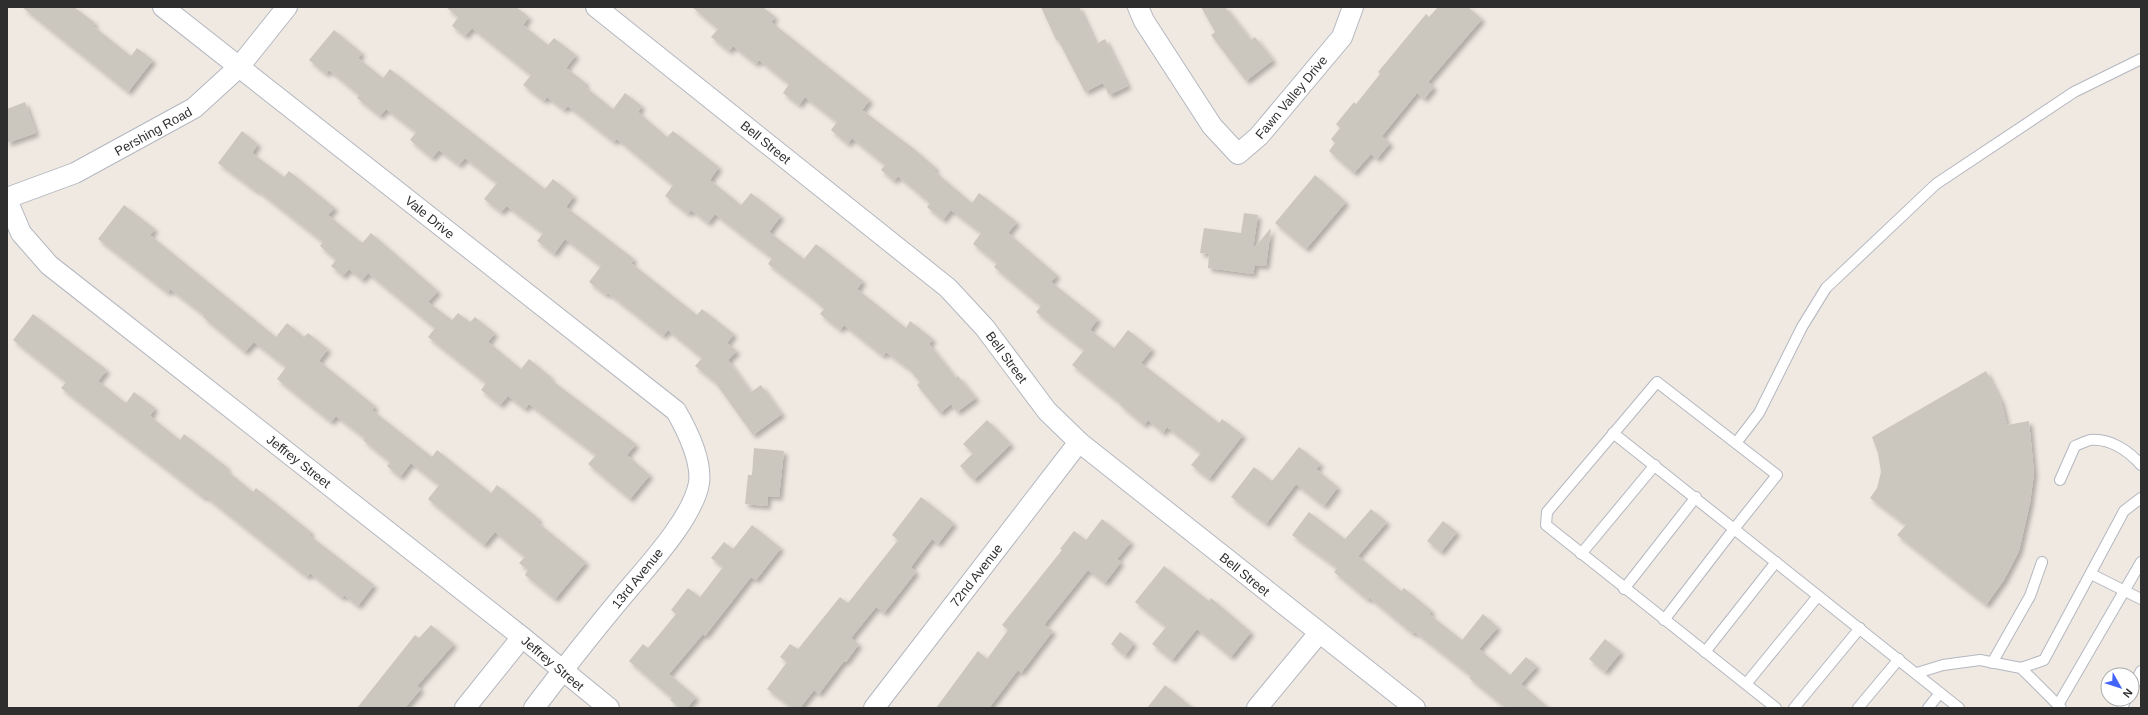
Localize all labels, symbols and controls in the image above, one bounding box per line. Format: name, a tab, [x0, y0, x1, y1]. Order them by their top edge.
street label: Fawn Valley Drive	[1252, 53, 1330, 142]
street label: Pershing Road	[112, 104, 194, 159]
street label: Bell Street	[738, 118, 794, 167]
street label: Vale Drive	[402, 193, 457, 242]
street label: Bell Street	[983, 329, 1031, 386]
street label: Jeffrey Street	[264, 432, 334, 491]
street label: 72nd Avenue	[947, 541, 1006, 610]
street label: 13rd Avenue	[609, 545, 666, 611]
street label: Bell Street	[1217, 550, 1273, 599]
street label: Jeffrey Street	[518, 633, 587, 694]
north arrow	[2100, 667, 2140, 707]
text: N	[2121, 686, 2135, 700]

